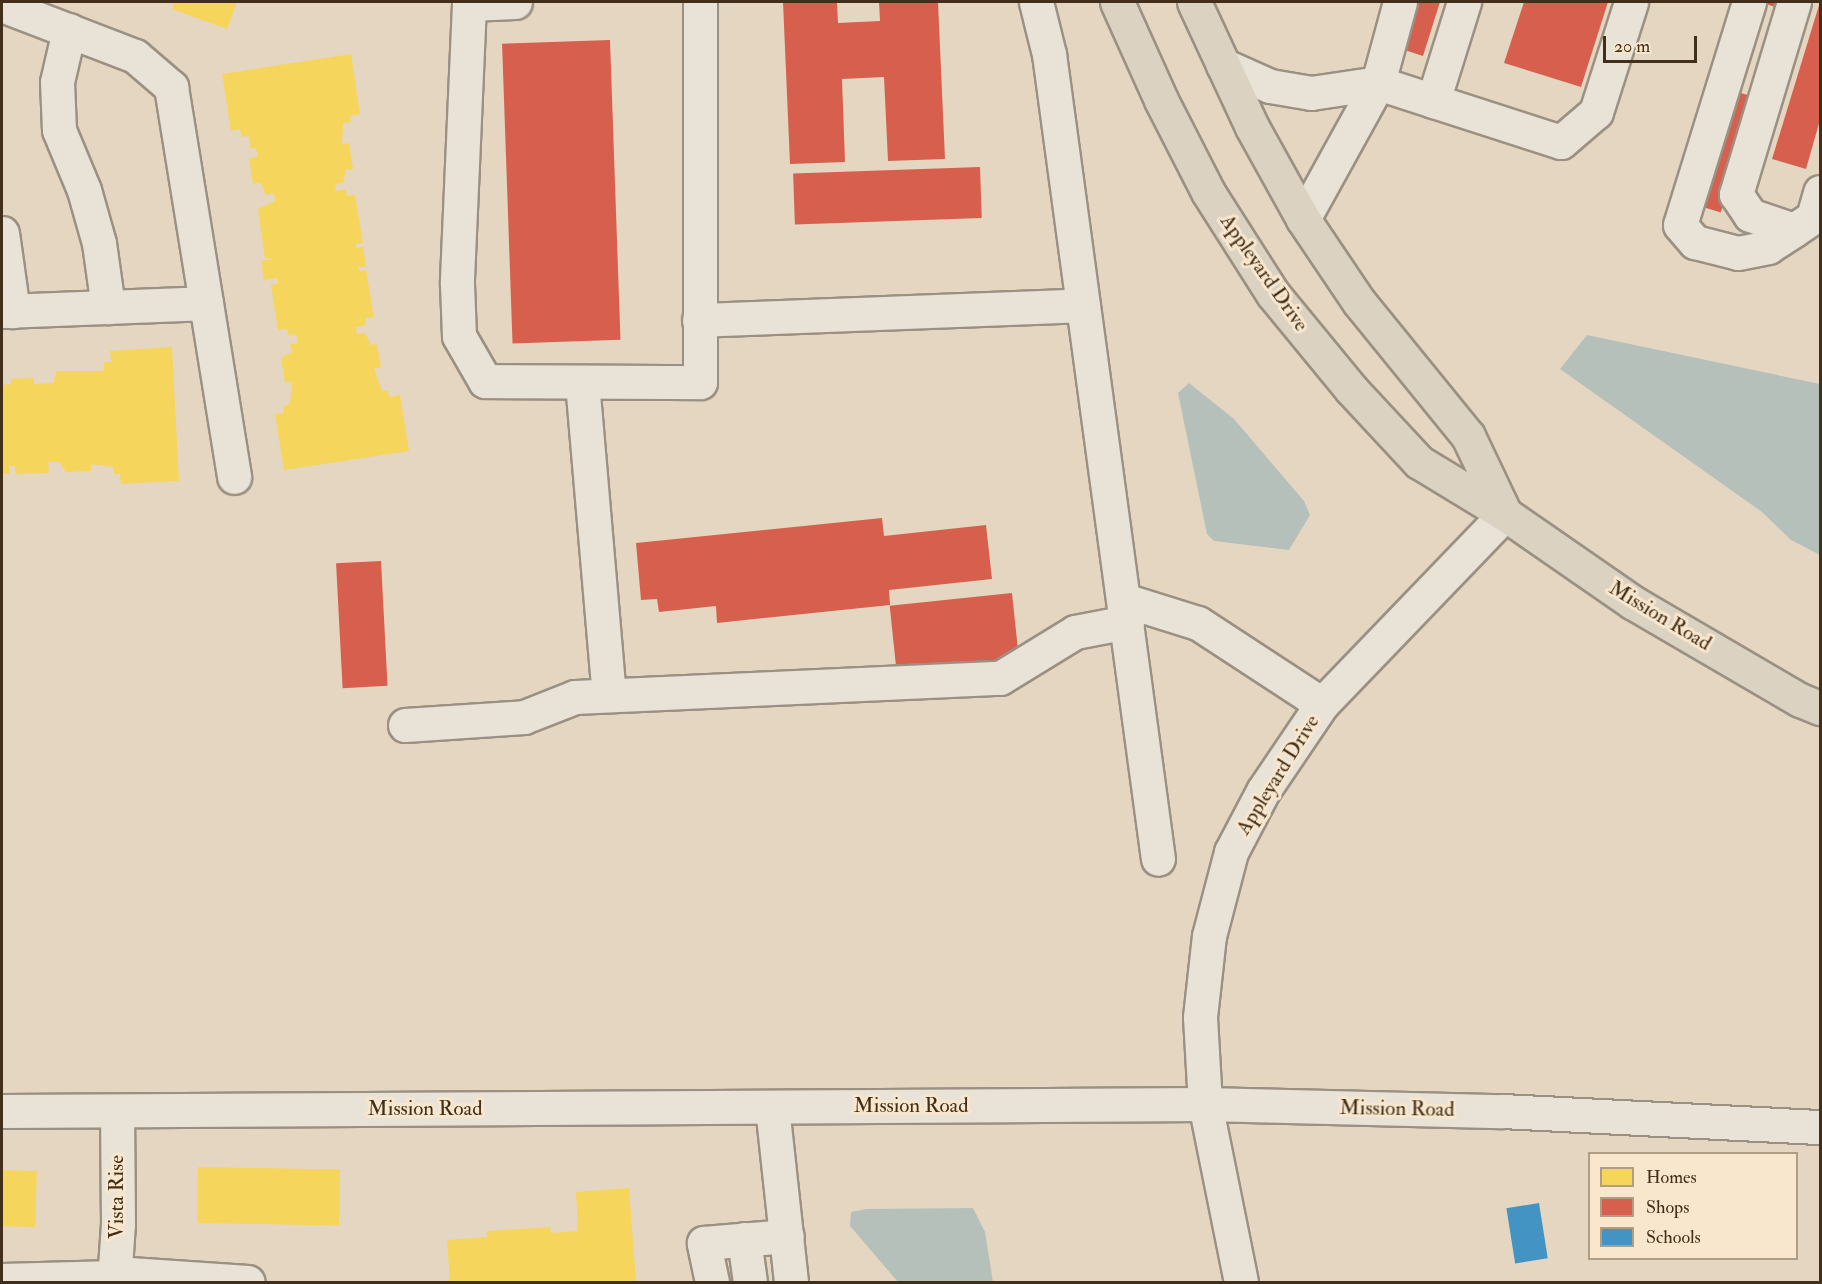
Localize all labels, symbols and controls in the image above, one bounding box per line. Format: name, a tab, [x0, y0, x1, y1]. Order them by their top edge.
scale bar	[1606, 24, 1700, 62]
text: 20 m	[1614, 35, 1650, 58]
street label: Appleyard Drive	[1214, 210, 1314, 336]
street label: Mission Road	[1604, 576, 1716, 656]
street label: Appleyard Drive	[1231, 710, 1325, 840]
street label: Mission Road	[853, 1093, 969, 1119]
street label: Mission Road	[1339, 1095, 1455, 1123]
street label: Mission Road	[367, 1096, 483, 1122]
legend	[1588, 1152, 1798, 1260]
street label: Vista Rise	[104, 1155, 130, 1239]
text: Homes	[1646, 1166, 1697, 1189]
text: Shops	[1646, 1196, 1689, 1219]
text: Schools	[1646, 1226, 1701, 1249]

